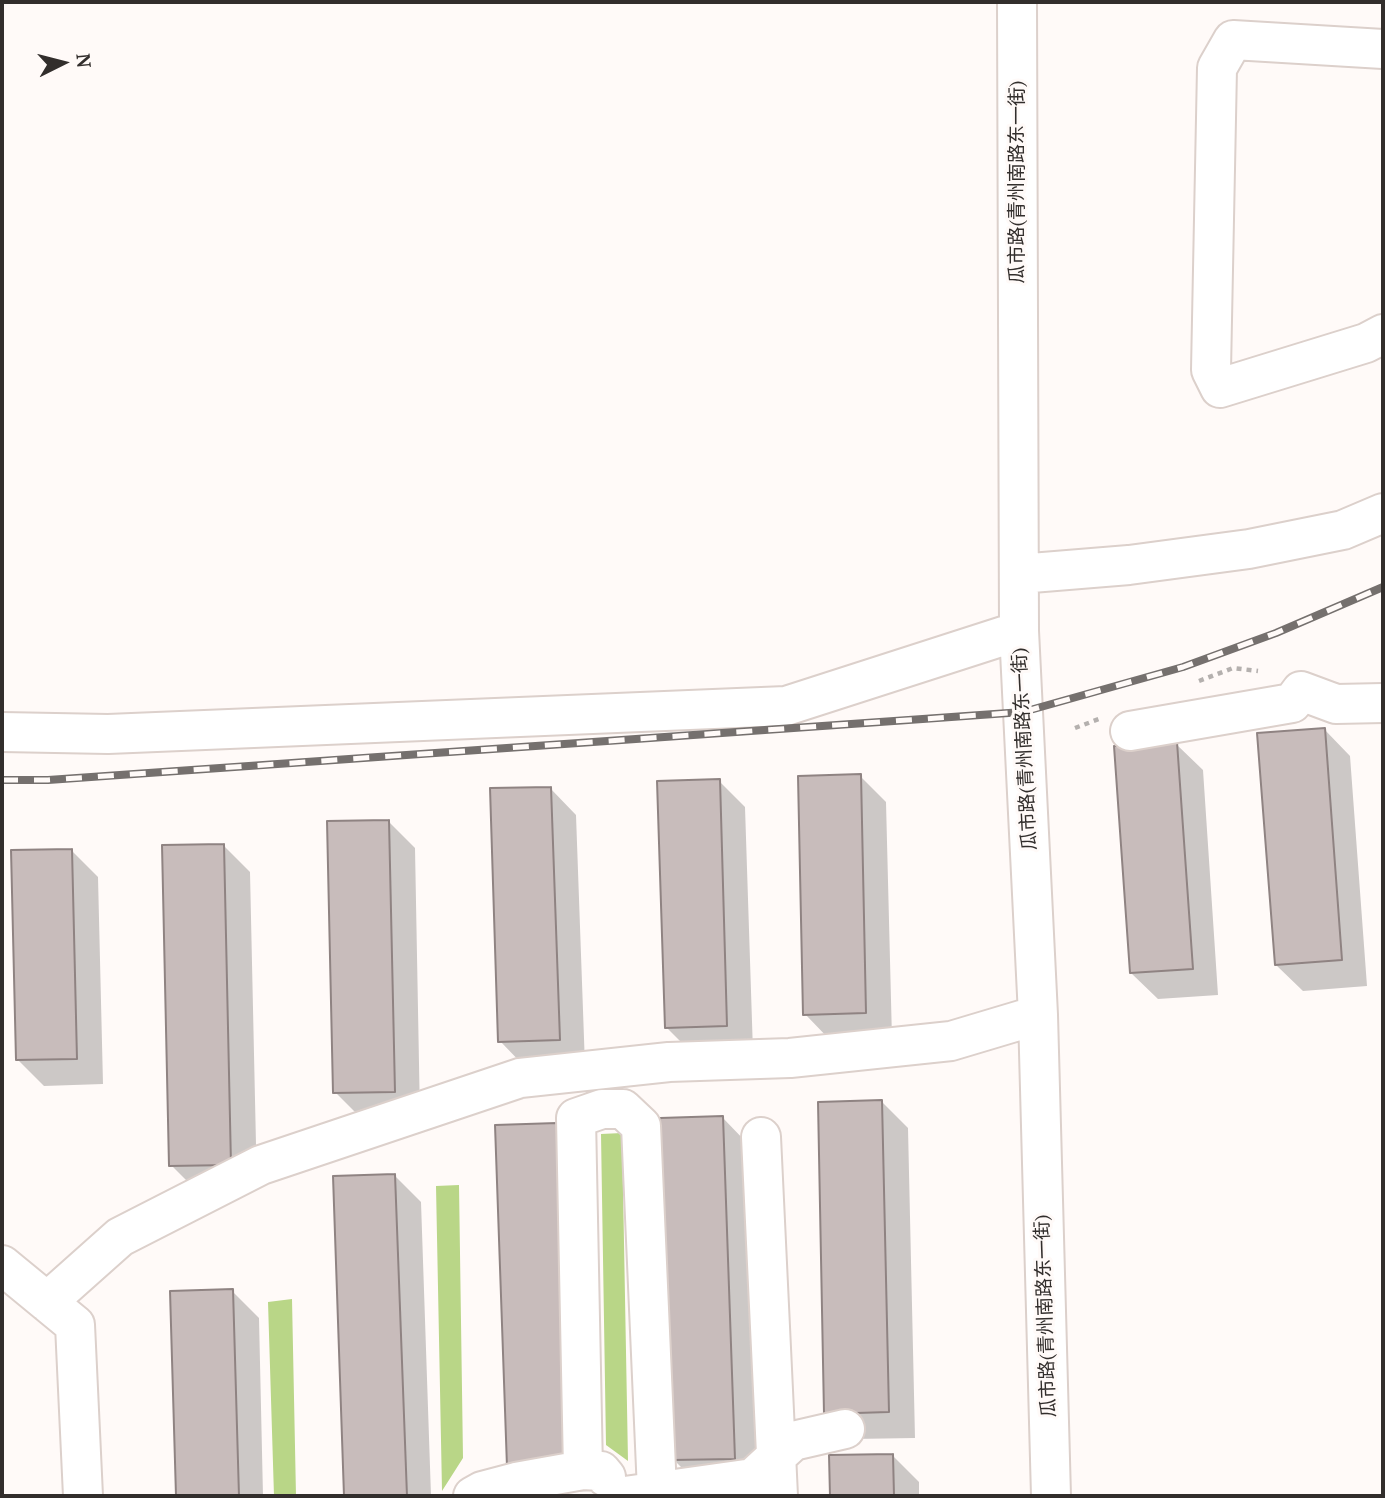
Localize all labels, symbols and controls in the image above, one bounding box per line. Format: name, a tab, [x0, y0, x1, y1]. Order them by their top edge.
north arrow	[28, 28, 98, 98]
text: N	[71, 52, 98, 69]
street label: 瓜市路(青州南路东一街)	[1007, 80, 1029, 284]
street label: 瓜市路(青州南路东一街)	[1008, 647, 1042, 851]
street label: 瓜市路(青州南路东一街)	[1031, 1214, 1061, 1418]

